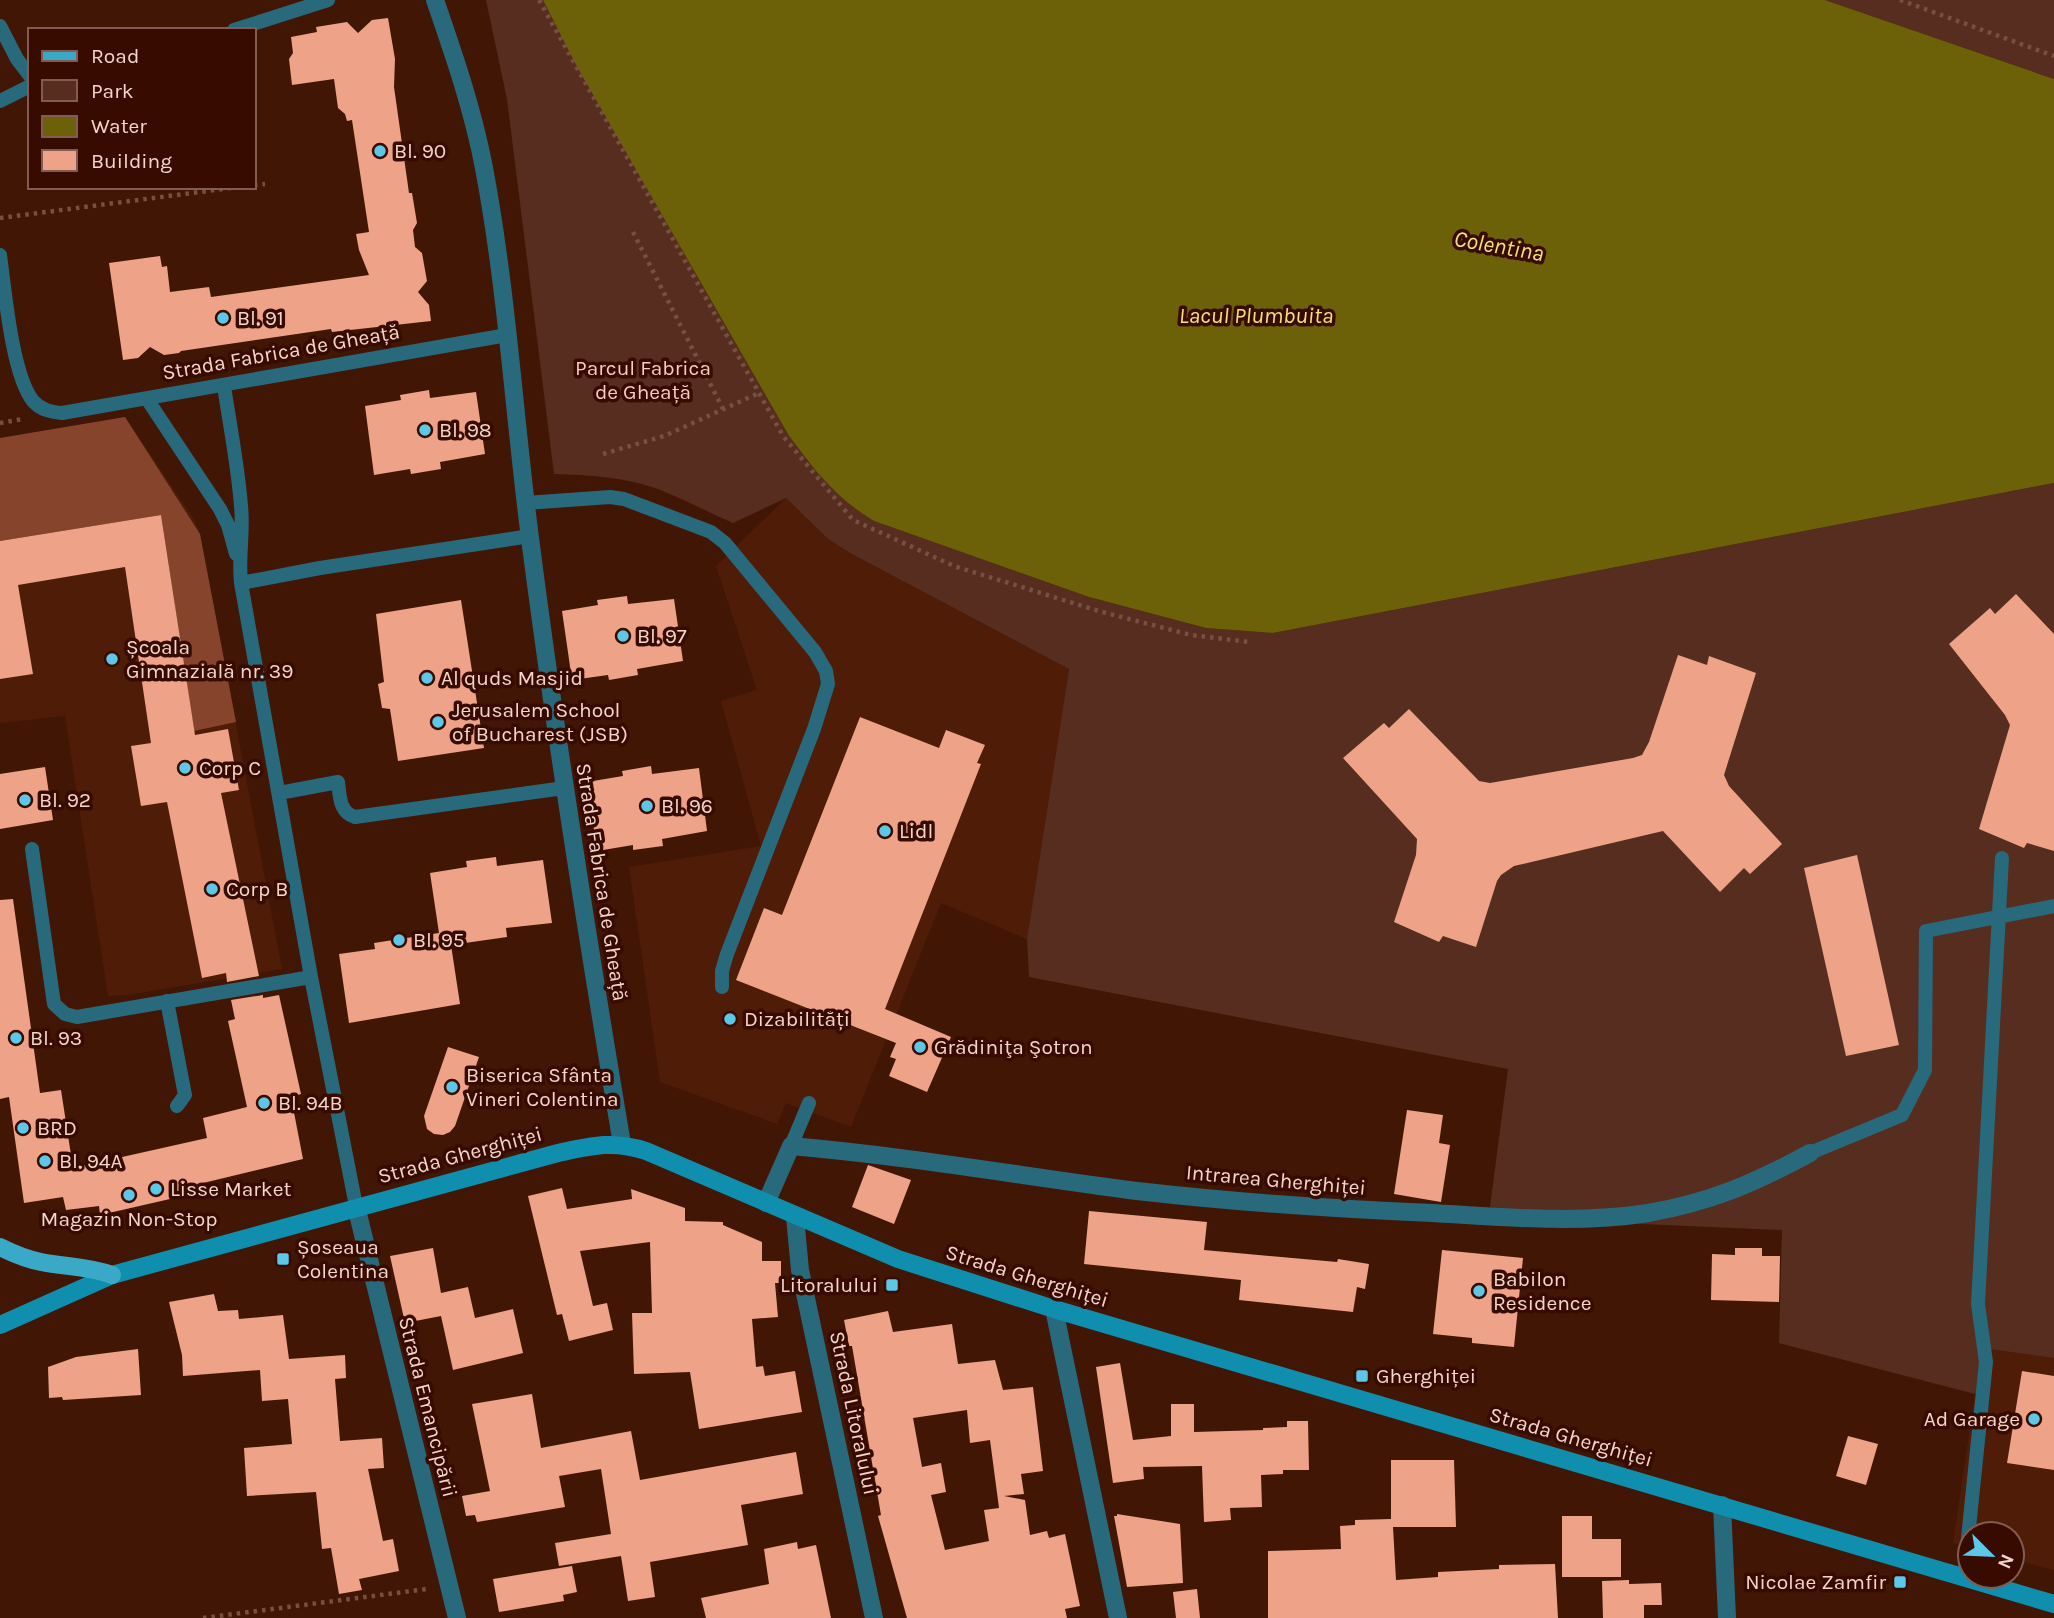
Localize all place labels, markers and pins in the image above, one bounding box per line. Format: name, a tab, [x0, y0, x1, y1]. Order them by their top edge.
place label: Bl. 90	[394, 139, 446, 163]
marker: Bl. 90	[372, 143, 388, 159]
place label: Bl. 91	[237, 306, 284, 330]
marker: Bl. 91	[215, 310, 231, 326]
place label: Bl. 98	[439, 418, 492, 442]
marker: Bl. 98	[417, 422, 433, 438]
place label: Bl. 97	[637, 624, 687, 648]
marker: Bl. 97	[615, 628, 631, 644]
place label: Școala Gimnazială nr. 39	[126, 635, 293, 683]
marker: Școala Gimnazială nr. 39	[104, 651, 120, 667]
place label: Al quds Masjid	[441, 666, 583, 690]
marker: Al quds Masjid	[419, 670, 435, 686]
place label: Jerusalem School of Bucharest (JSB)	[452, 698, 628, 746]
marker: Jerusalem School of Bucharest (JSB)	[430, 714, 446, 730]
place label: Corp C	[199, 756, 261, 780]
marker: Corp C	[177, 760, 193, 776]
place label: Bl. 92	[39, 788, 91, 812]
marker: Bl. 92	[17, 792, 33, 808]
place label: Bl. 96	[661, 794, 713, 818]
marker: Bl. 96	[639, 798, 655, 814]
place label: Lidl	[899, 819, 933, 843]
marker: Lidl	[877, 823, 893, 839]
place label: Corp B	[226, 877, 288, 901]
marker: Corp B	[204, 881, 220, 897]
place label: Bl. 95	[413, 928, 465, 952]
marker: Bl. 95	[391, 932, 407, 948]
place label: Dizabilități	[744, 1007, 850, 1031]
marker: Dizabilități	[722, 1011, 738, 1027]
place label: Bl. 93	[30, 1026, 82, 1050]
marker: Bl. 93	[8, 1030, 24, 1046]
place label: Grădiniţa Şotron	[934, 1035, 1093, 1059]
marker: Grădiniţa Şotron	[912, 1039, 928, 1055]
place label: Biserica Sfânta Vineri Colentina	[466, 1063, 618, 1111]
marker: Biserica Sfânta Vineri Colentina	[444, 1079, 460, 1095]
place label: Bl. 94B	[278, 1091, 343, 1115]
marker: Bl. 94B	[256, 1095, 272, 1111]
place label: BRD	[37, 1116, 77, 1140]
marker: BRD	[15, 1120, 31, 1136]
place label: Bl. 94A	[59, 1149, 123, 1173]
marker: Bl. 94A	[37, 1153, 53, 1169]
place label: Lisse Market	[170, 1177, 291, 1201]
marker: Lisse Market	[148, 1181, 164, 1197]
marker: Magazin Non-Stop	[121, 1187, 137, 1203]
place label: Magazin Non-Stop	[41, 1207, 217, 1231]
place label: Șoseaua Colentina	[297, 1235, 389, 1283]
marker: Șoseaua Colentina	[275, 1251, 291, 1267]
place label: Babilon Residence	[1493, 1267, 1591, 1315]
place label: Litoralului	[780, 1273, 878, 1297]
marker: Litoralului	[884, 1277, 900, 1293]
marker: Babilon Residence	[1471, 1283, 1487, 1299]
place label: Gherghiței	[1376, 1364, 1476, 1388]
marker: Gherghiței	[1354, 1368, 1370, 1384]
place label: Ad Garage	[1924, 1407, 2020, 1431]
marker: Ad Garage	[2026, 1411, 2042, 1427]
place label: Nicolae Zamfir	[1745, 1570, 1886, 1594]
marker: Nicolae Zamfir	[1892, 1574, 1908, 1590]

